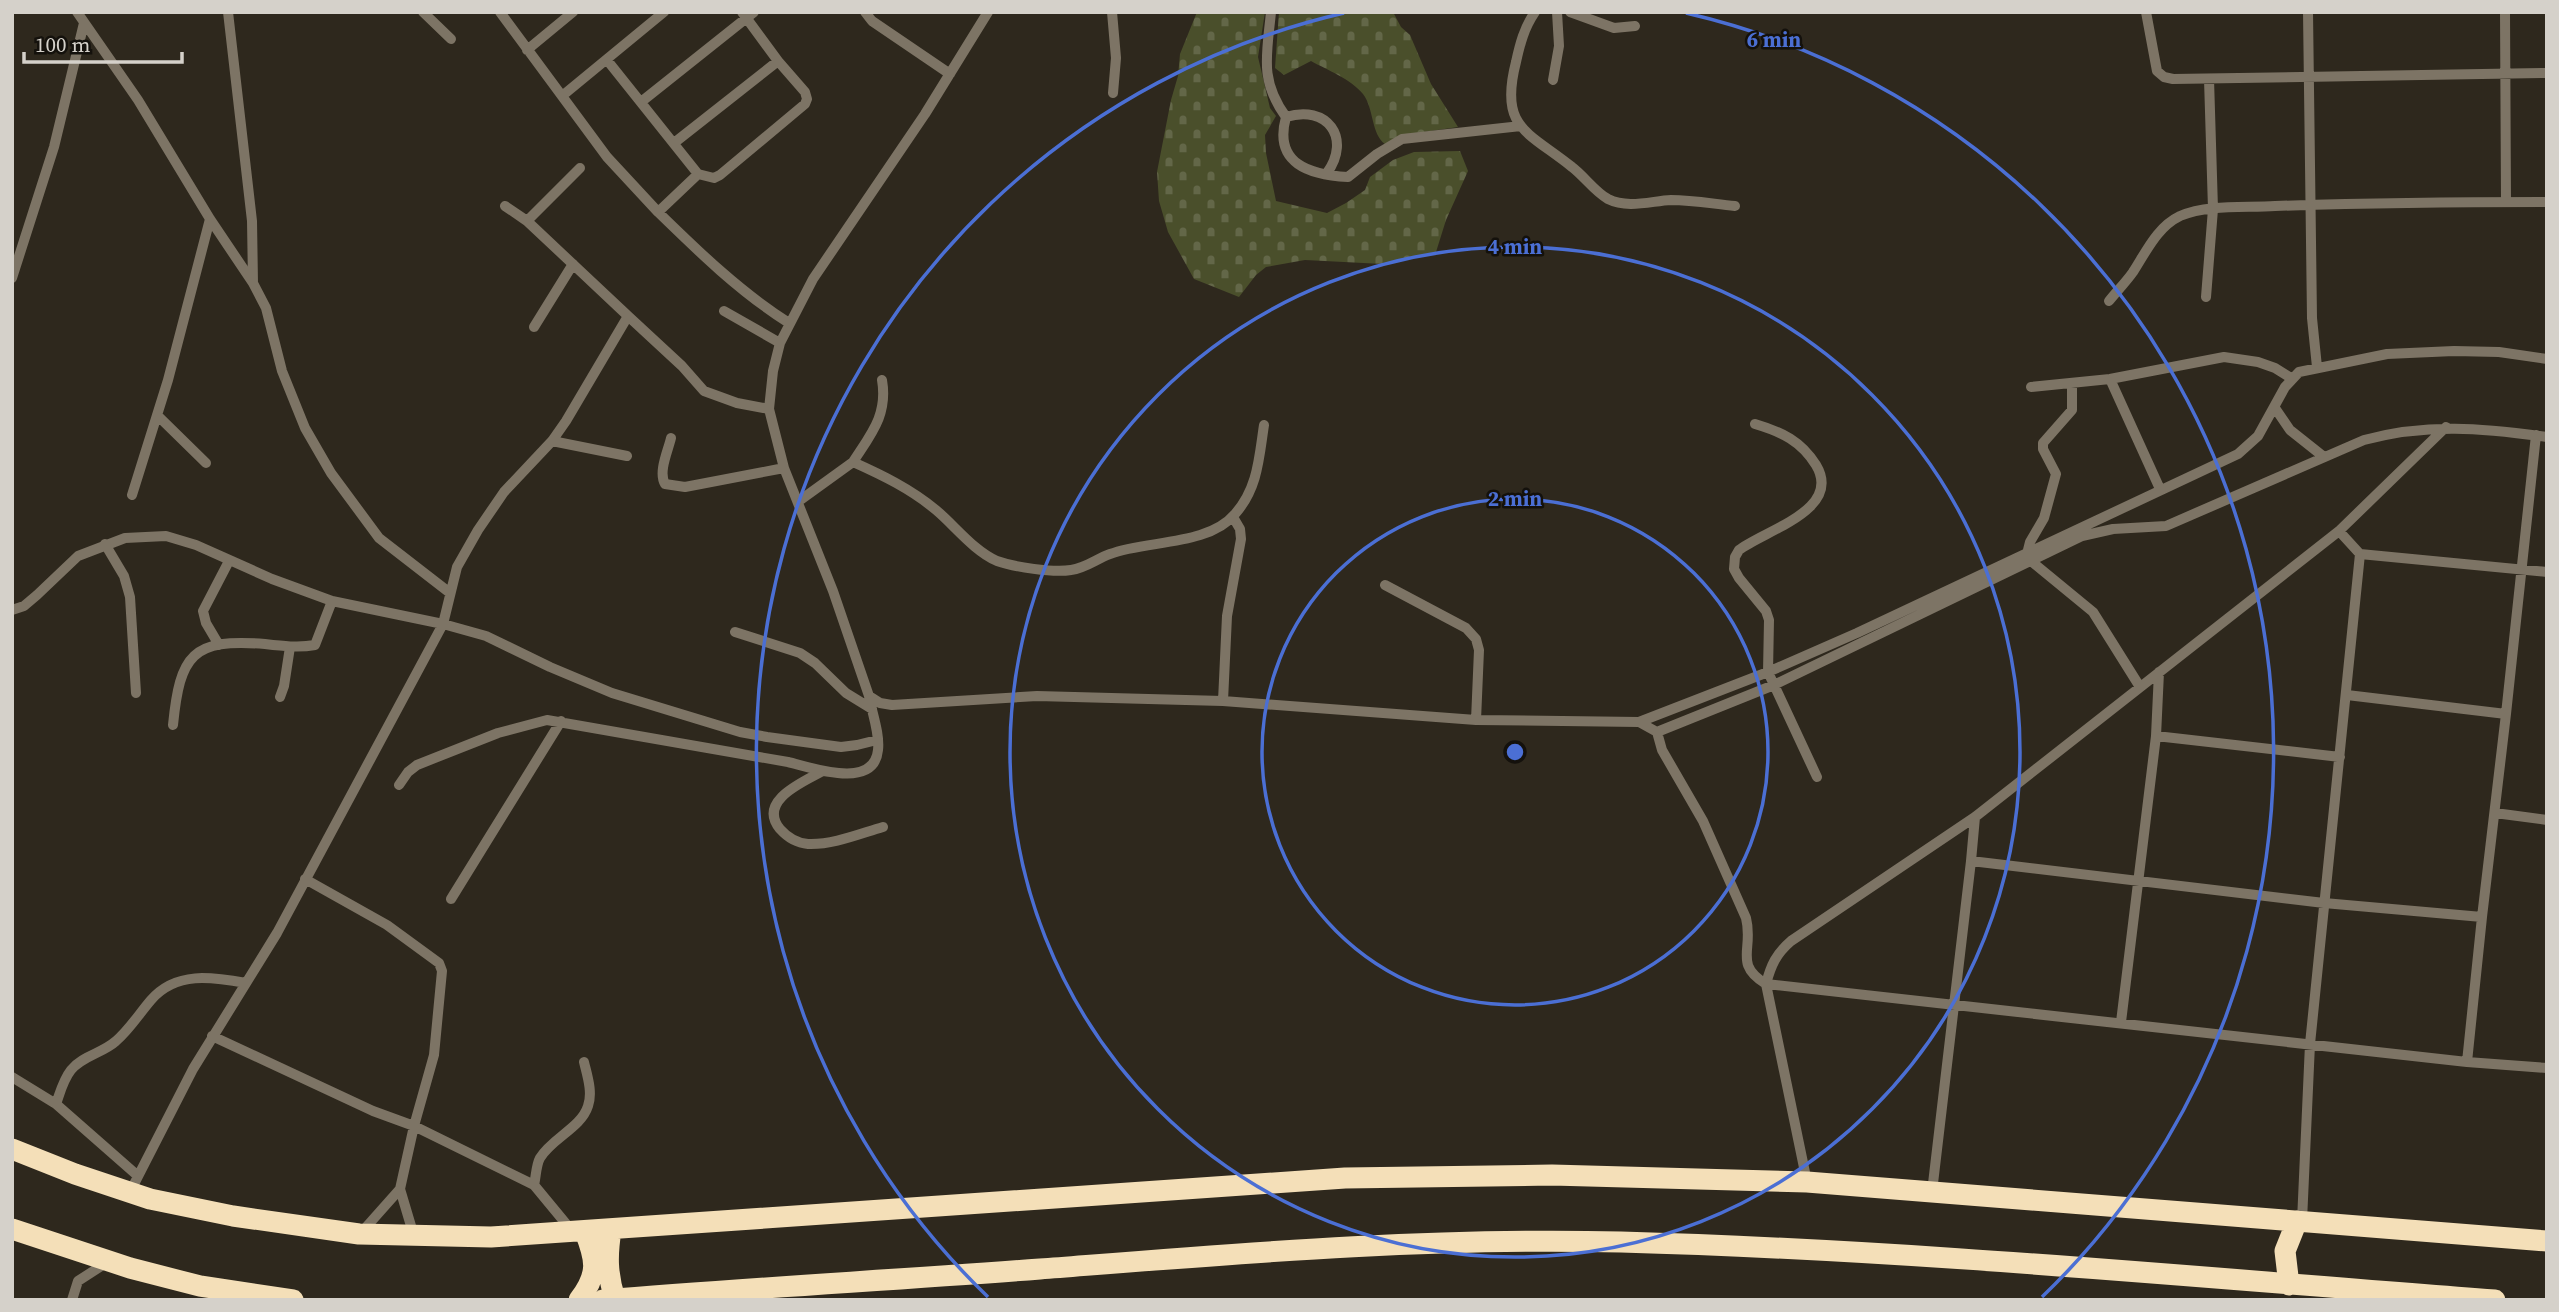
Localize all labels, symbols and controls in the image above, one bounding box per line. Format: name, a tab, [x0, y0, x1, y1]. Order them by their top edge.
scale bar	[24, 21, 182, 65]
text: 6 min	[1747, 25, 1801, 54]
text: 100 m	[35, 30, 90, 59]
text: 4 min	[1488, 232, 1542, 261]
text: 2 min	[1488, 484, 1542, 513]
centre of rings	[1503, 740, 1527, 764]

